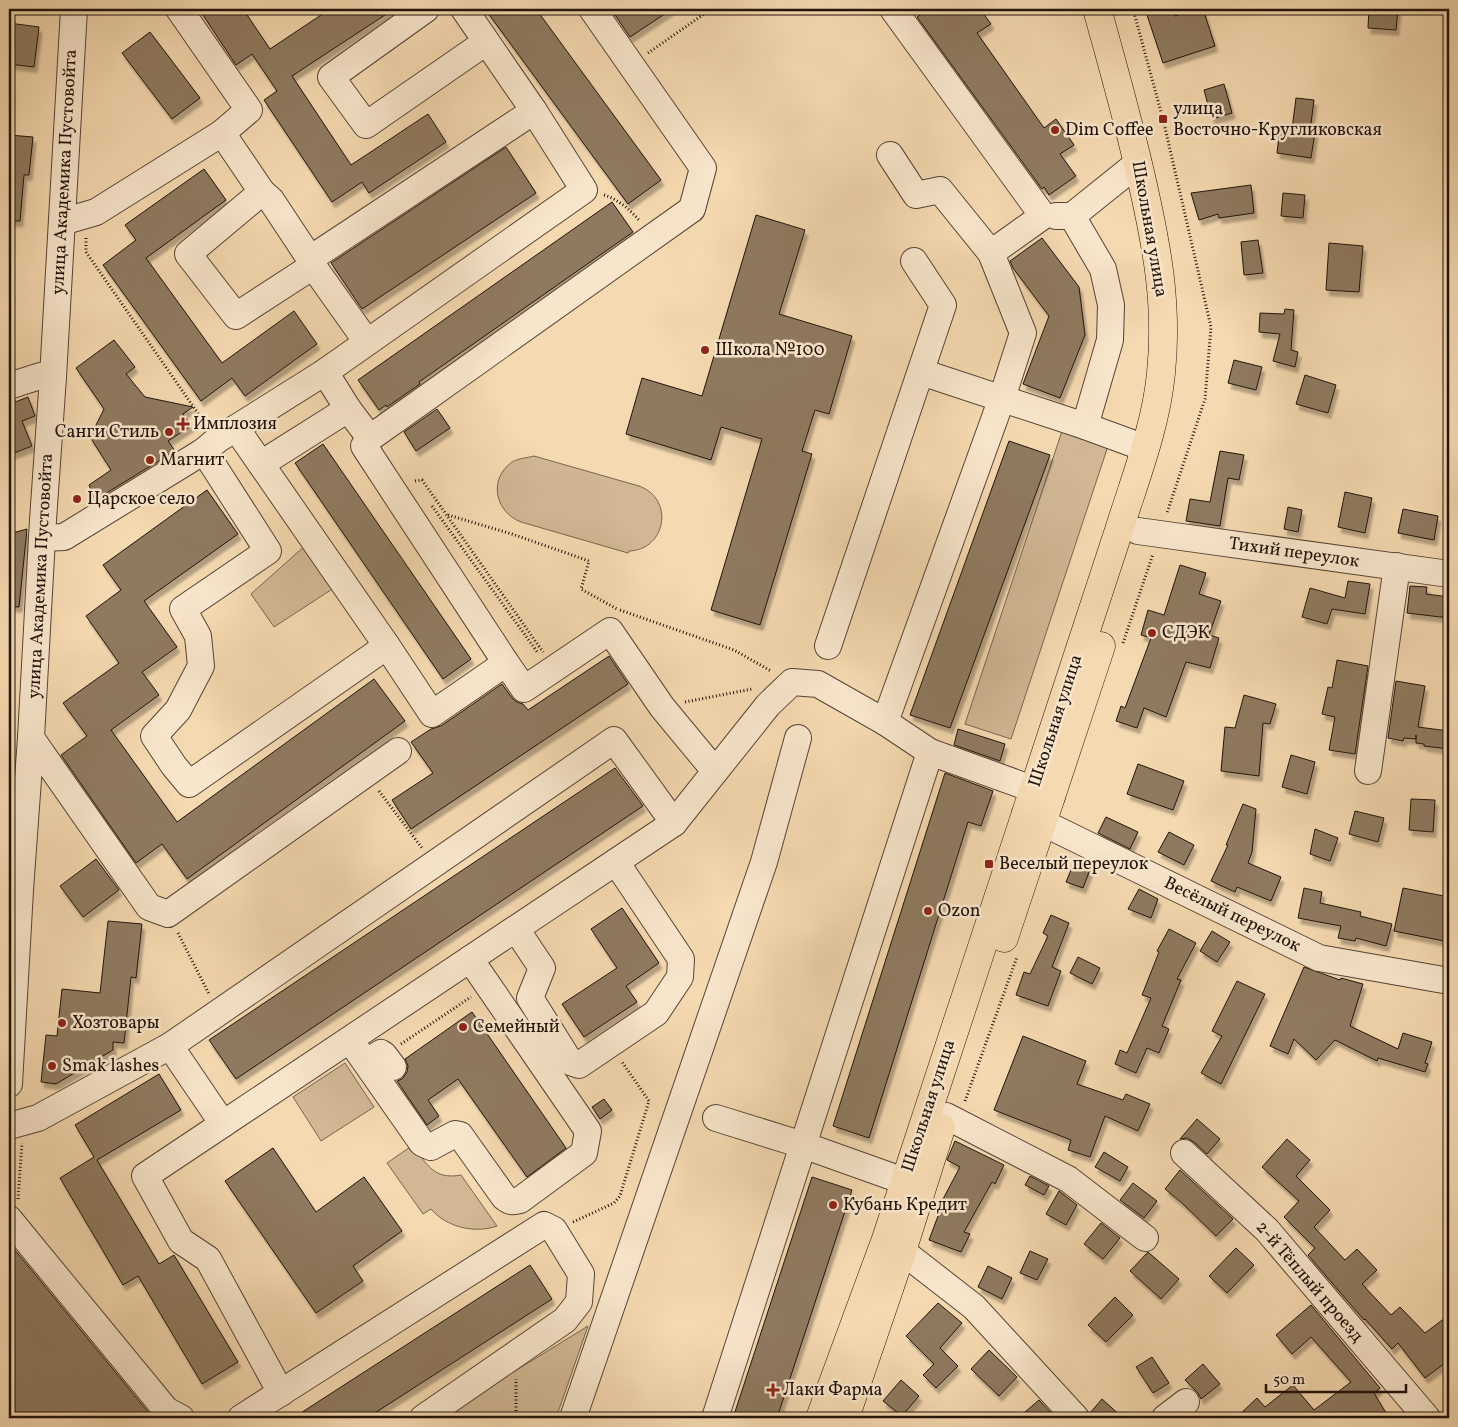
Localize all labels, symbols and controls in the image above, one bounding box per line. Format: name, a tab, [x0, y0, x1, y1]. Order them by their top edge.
street label: улица Академика Пустовойта	[46, 49, 84, 295]
place label: улица Восточно-Кругликовская	[1173, 97, 1382, 143]
marker: улица Восточно-Кругликовская	[1157, 113, 1169, 125]
place label: Dim Coffee	[1065, 118, 1153, 143]
marker: Dim Coffee	[1049, 124, 1061, 136]
street label: Школьная улица	[1125, 159, 1173, 299]
place label: Школа №100	[715, 338, 825, 363]
marker: Школа №100	[699, 344, 711, 356]
place label: Имплозия	[193, 412, 277, 437]
marker: Имплозия	[177, 418, 189, 430]
place label: Санги Стиль	[55, 420, 159, 445]
marker: Санги Стиль	[163, 426, 175, 438]
place label: Магнит	[160, 448, 224, 473]
street label: улица Академика Пустовойта	[22, 453, 60, 699]
marker: Магнит	[144, 454, 156, 466]
place label: Царское село	[87, 487, 195, 512]
marker: Царское село	[71, 493, 83, 505]
street label: Тихий переулок	[1227, 531, 1361, 575]
place label: СДЭК	[1162, 621, 1210, 646]
marker: СДЭК	[1146, 627, 1158, 639]
street label: Школьная улица	[1023, 651, 1089, 791]
place label: Веселый переулок	[999, 852, 1149, 877]
marker: Веселый переулок	[983, 858, 995, 870]
street label: Весёлый переулок	[1159, 871, 1305, 959]
place label: Ozon	[938, 899, 981, 924]
marker: Ozon	[922, 905, 934, 917]
place label: Хозтовары	[72, 1011, 160, 1036]
place label: Семейный	[473, 1015, 560, 1040]
marker: Хозтовары	[56, 1017, 68, 1029]
marker: Семейный	[457, 1021, 469, 1033]
street label: Школьная улица	[896, 1036, 962, 1176]
place label: Smak lashes	[62, 1054, 159, 1079]
marker: Smak lashes	[46, 1060, 58, 1072]
place label: Кубань Кредит	[843, 1193, 967, 1218]
marker: Кубань Кредит	[827, 1199, 839, 1211]
street label: 2-й Тёплый проезд	[1249, 1216, 1369, 1348]
scale bar	[1266, 1362, 1406, 1394]
text: 50 m	[1273, 1370, 1305, 1391]
place label: Лаки Фарма	[783, 1378, 883, 1403]
marker: Лаки Фарма	[767, 1384, 779, 1396]

